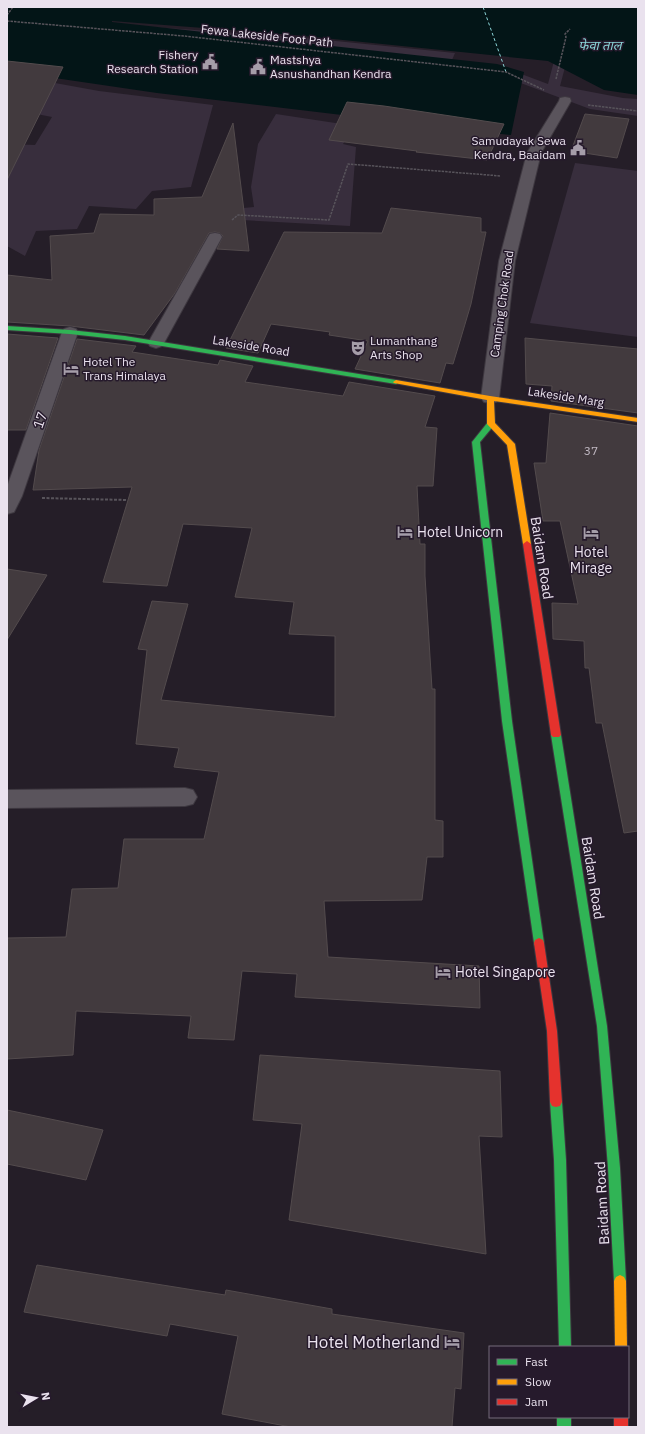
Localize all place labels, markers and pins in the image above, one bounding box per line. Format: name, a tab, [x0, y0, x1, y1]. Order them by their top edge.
place label: Fishery Research Station	[107, 47, 198, 76]
place label: Mastshya Asnushandhan Kendra	[270, 52, 392, 81]
public building icon: Fishery Research Station	[201, 53, 219, 71]
public building icon: Mastshya Asnushandhan Kendra	[249, 58, 267, 76]
place label: Samudayak Sewa Kendra, Baaidam	[472, 133, 567, 162]
public building icon: Samudayak Sewa Kendra, Baaidam	[569, 139, 587, 157]
place label: Lumanthang Arts Shop	[370, 333, 438, 362]
theatre icon: Lumanthang Arts Shop	[349, 339, 367, 357]
place label: Hotel The Trans Himalaya	[83, 354, 166, 383]
hotel icon: Hotel The Trans Himalaya	[62, 360, 80, 378]
hotel icon: Hotel Unicorn	[396, 523, 414, 541]
place label: Hotel Unicorn	[417, 523, 503, 541]
hotel icon: Hotel Mirage	[582, 524, 600, 542]
place label: Hotel Mirage	[570, 543, 613, 577]
hotel icon: Hotel Singapore	[434, 963, 452, 981]
place label: Hotel Singapore	[455, 963, 556, 981]
place label: Hotel Motherland	[307, 1331, 440, 1353]
hotel icon: Hotel Motherland	[443, 1333, 461, 1351]

